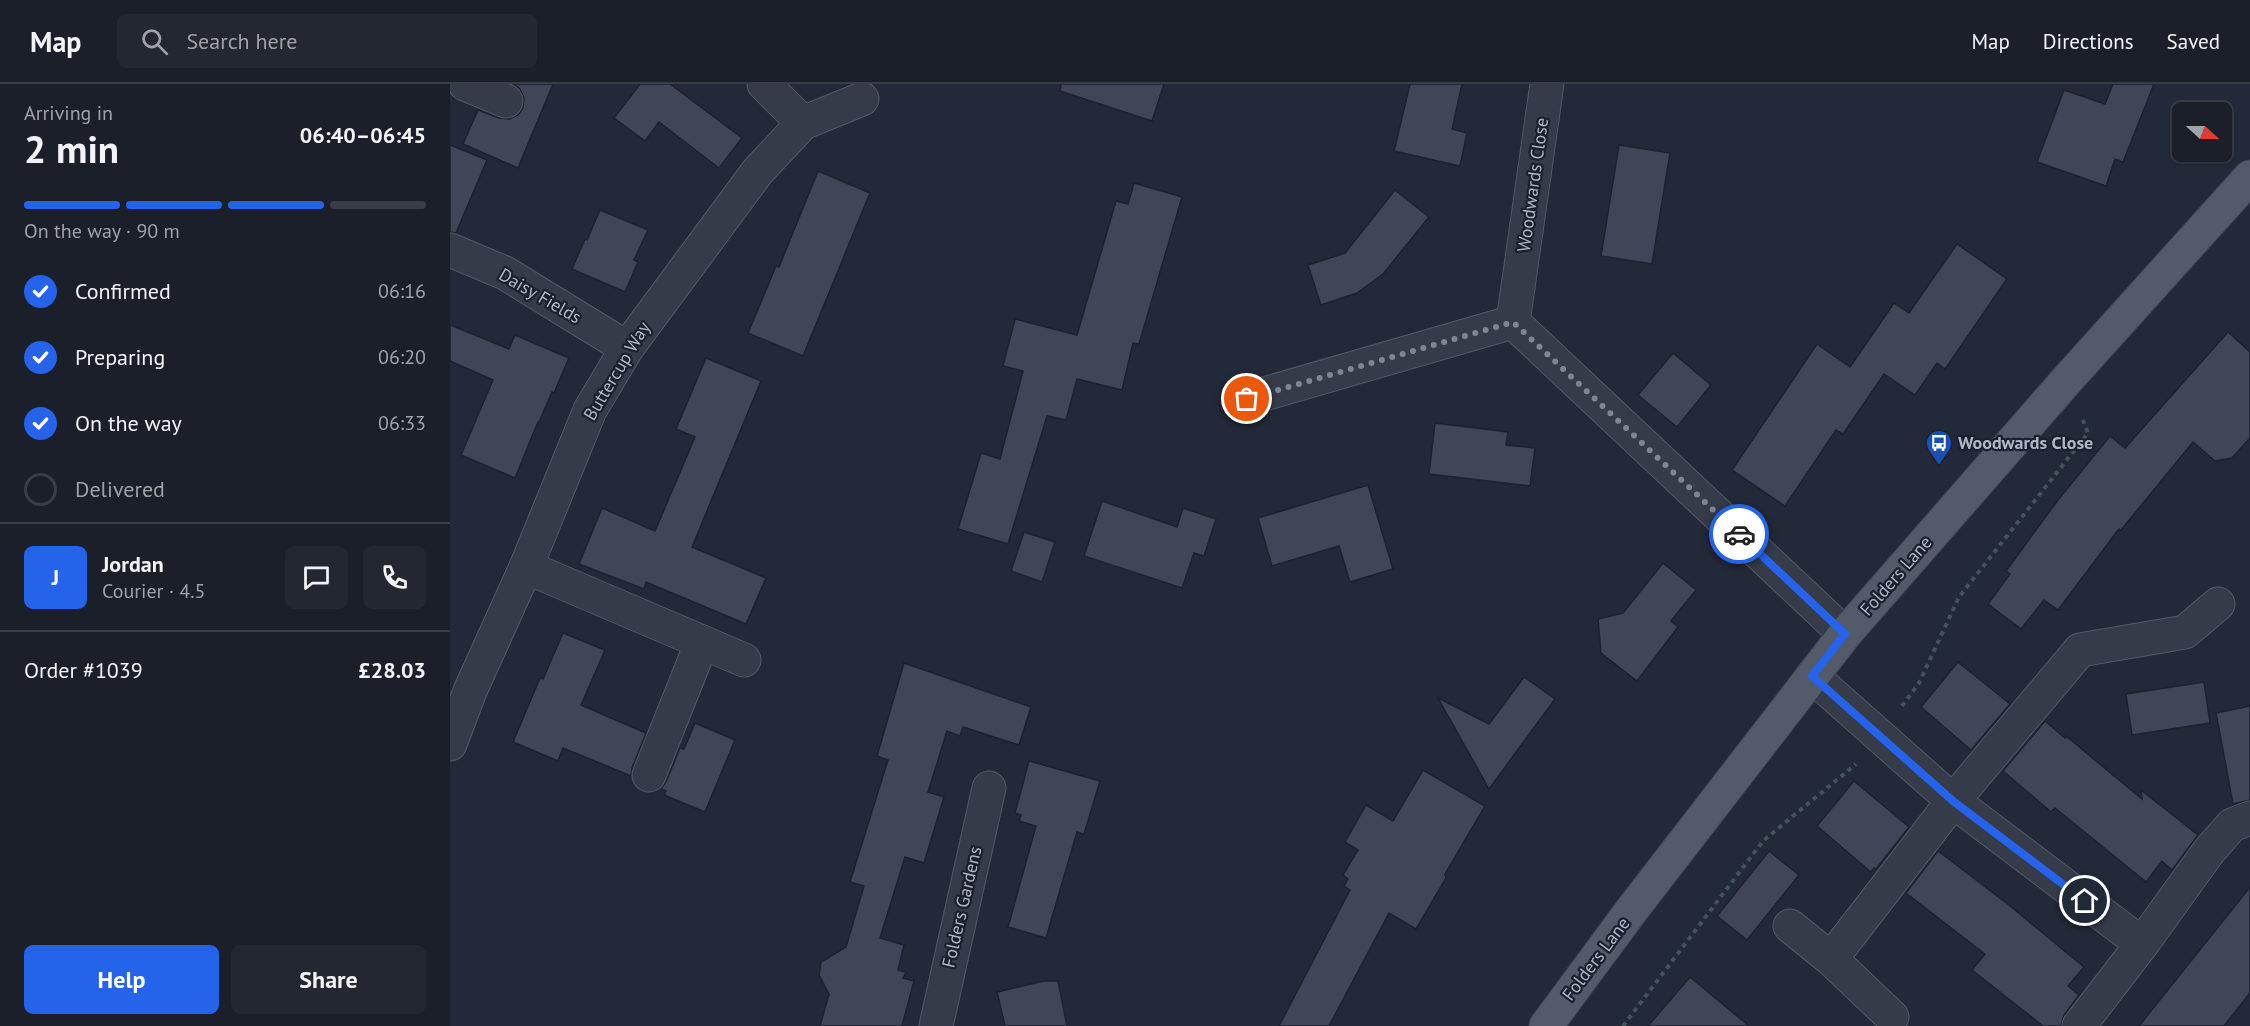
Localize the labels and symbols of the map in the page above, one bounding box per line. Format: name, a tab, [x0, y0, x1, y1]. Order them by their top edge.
north arrow	[2172, 102, 2232, 162]
street label: Woodwards Close	[1512, 116, 1553, 254]
street label: Daisy Fields	[495, 263, 586, 328]
street label: Buttercup Way	[578, 317, 655, 424]
pin	[1221, 373, 1272, 424]
bus stop icon: Woodwards Close	[1924, 428, 1954, 466]
place label: Woodwards Close	[1958, 431, 2093, 454]
courier	[1709, 504, 1769, 564]
street label: Folders Lane	[1855, 531, 1937, 620]
street label: Folders Gardens	[936, 844, 987, 970]
pin	[2059, 875, 2110, 926]
street label: Folders Lane	[1557, 912, 1634, 1005]

